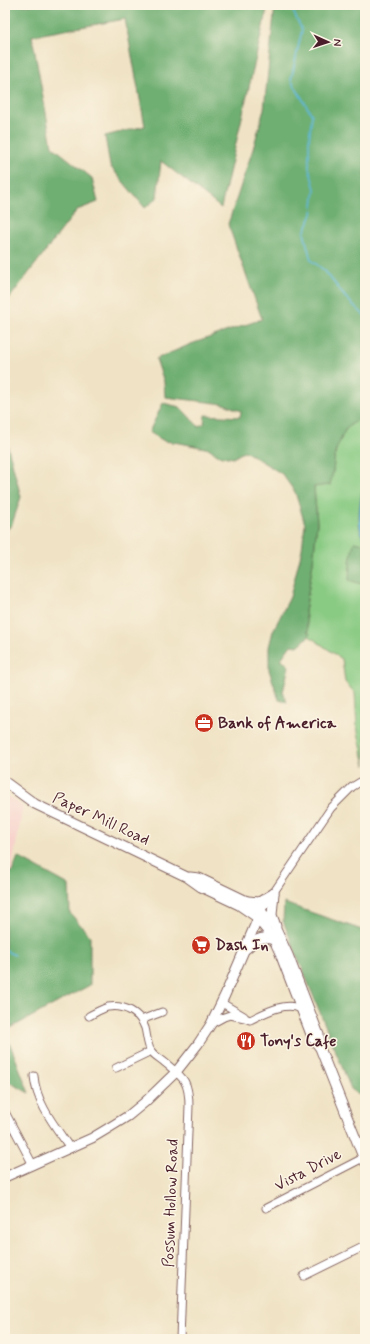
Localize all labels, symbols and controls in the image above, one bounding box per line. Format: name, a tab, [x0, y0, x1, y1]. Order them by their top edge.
north arrow	[308, 22, 348, 62]
text: N	[330, 38, 344, 46]
office icon: Bank of America	[193, 712, 215, 734]
place label: Bank of America	[218, 713, 336, 734]
street label: Paper Mill Road	[49, 787, 153, 851]
supermarket icon: Dash In	[190, 934, 212, 956]
place label: Dash In	[215, 935, 268, 956]
restaurant icon: Tony's Cafe	[235, 1030, 257, 1052]
place label: Tony's Cafe	[260, 1031, 336, 1052]
street label: Possum Hollow Road	[158, 1138, 184, 1268]
street label: Vista Drive	[271, 1143, 346, 1196]

